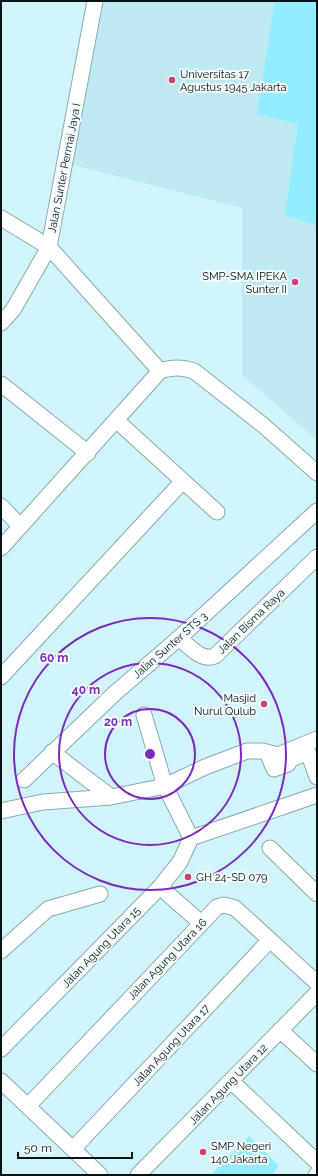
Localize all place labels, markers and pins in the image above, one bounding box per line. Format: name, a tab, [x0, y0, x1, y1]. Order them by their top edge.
place label: Universitas 17 Agustus 1945 Jakarta	[180, 68, 286, 94]
marker: Universitas 17 Agustus 1945 Jakarta	[167, 75, 177, 85]
place label: SMP-SMA IPEKA Sunter II	[202, 270, 288, 296]
marker: SMP-SMA IPEKA Sunter II	[290, 277, 300, 287]
place label: Masjid Nurul Qulub	[194, 692, 256, 718]
marker: Masjid Nurul Qulub	[259, 699, 269, 709]
centre of rings	[143, 747, 157, 761]
place label: GH 24-SD 079	[196, 871, 267, 884]
marker: GH 24-SD 079	[183, 872, 193, 882]
place label: SMP Negeri 140 Jakarta	[211, 1140, 271, 1166]
marker: SMP Negeri 140 Jakarta	[198, 1147, 208, 1157]

